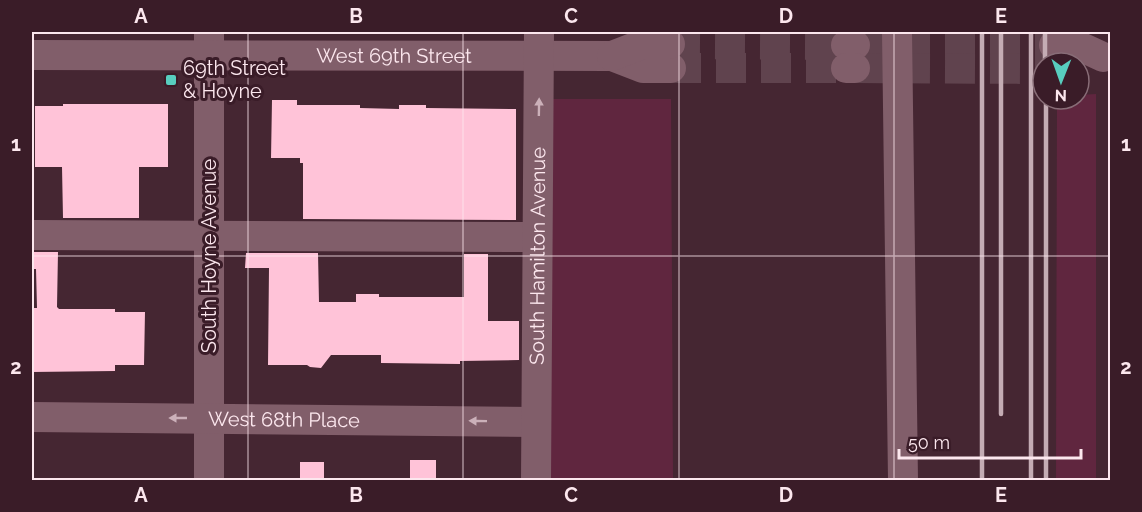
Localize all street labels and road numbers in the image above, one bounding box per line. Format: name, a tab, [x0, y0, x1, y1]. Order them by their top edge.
street label: West 69th Street	[316, 43, 472, 68]
street label: South Hamilton Avenue	[525, 147, 550, 365]
street label: South Hoyne Avenue	[197, 159, 221, 353]
street label: West 68th Place	[208, 407, 360, 432]

